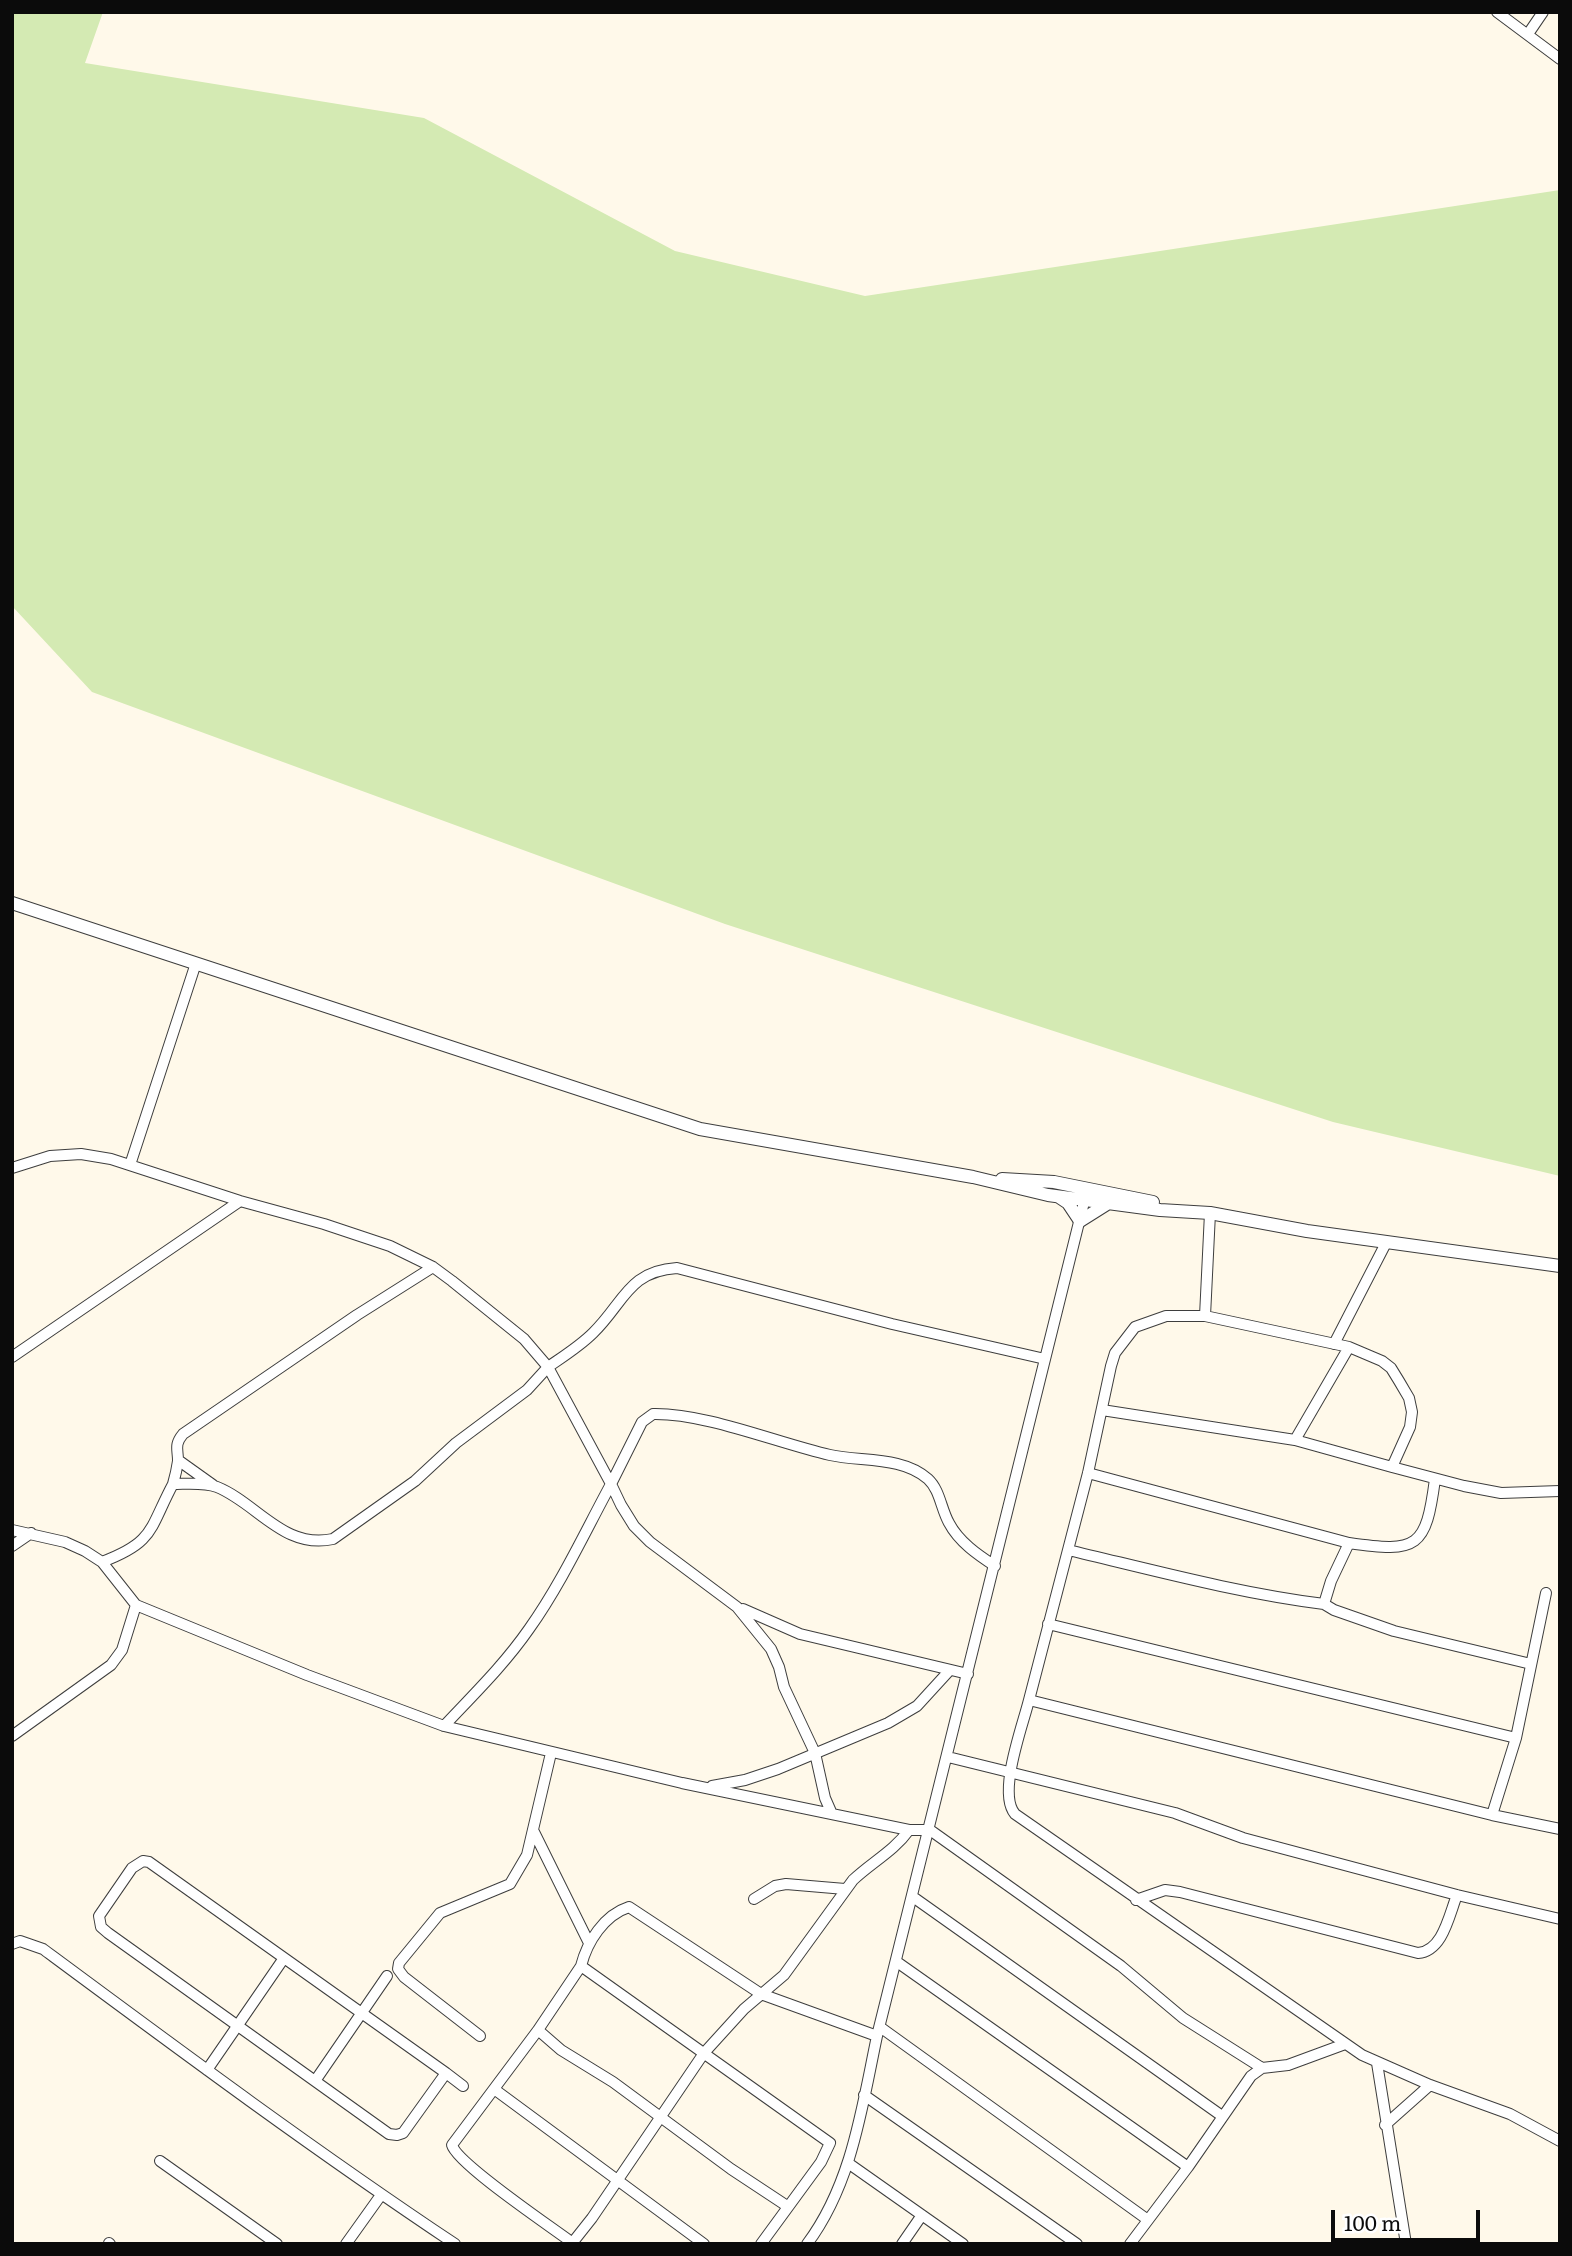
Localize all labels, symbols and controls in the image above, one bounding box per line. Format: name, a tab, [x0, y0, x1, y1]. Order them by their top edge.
scale bar	[1334, 2196, 1483, 2240]
text: 100 m	[1344, 2206, 1401, 2237]

